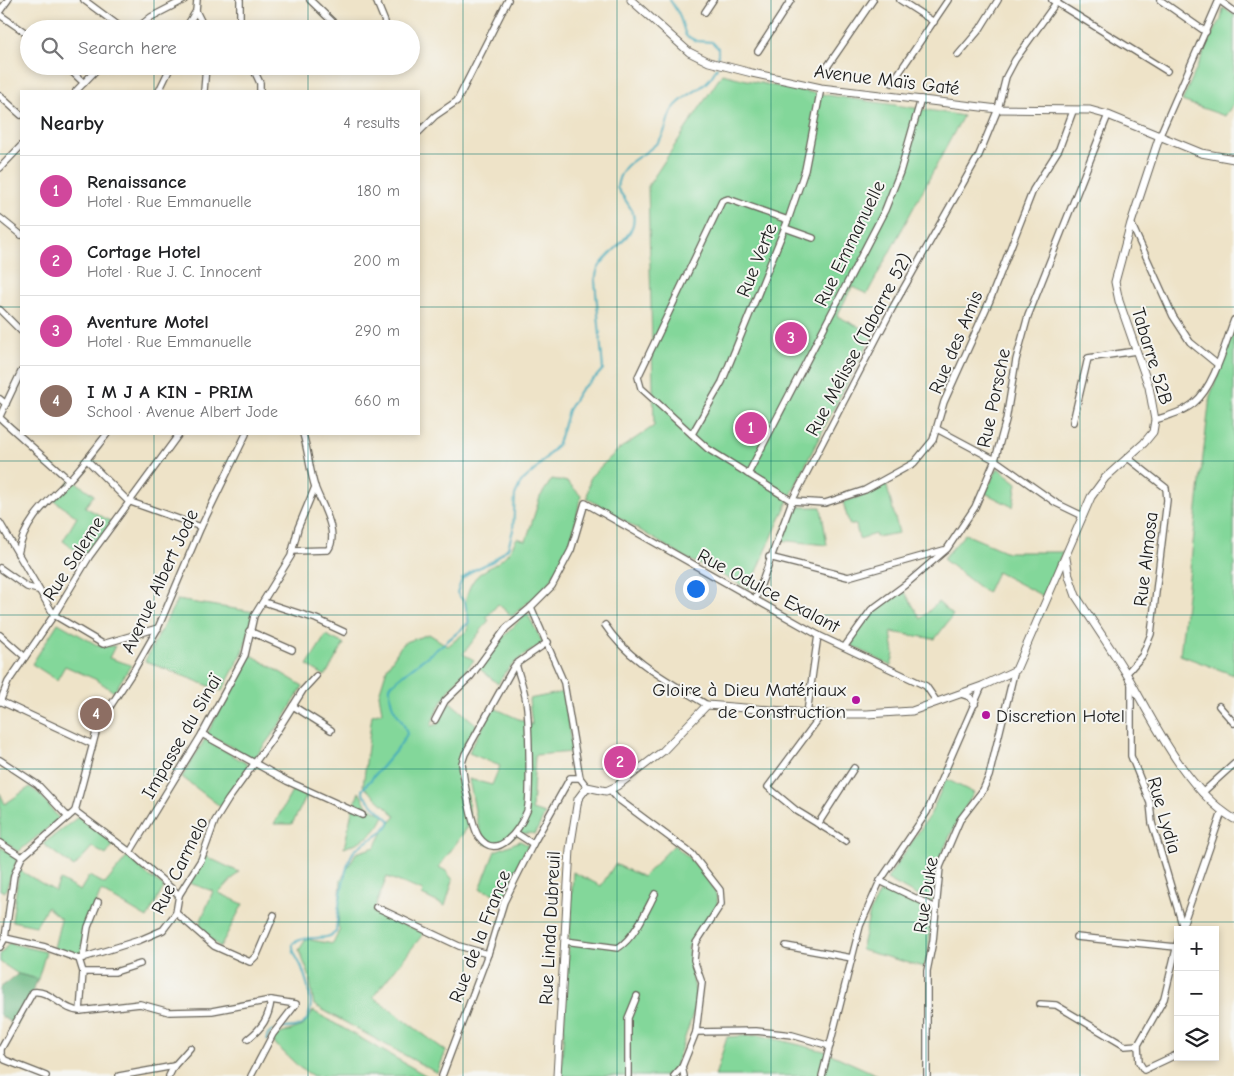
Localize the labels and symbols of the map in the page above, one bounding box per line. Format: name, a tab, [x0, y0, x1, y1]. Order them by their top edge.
street label: Avenue Maïs Gaté	[813, 60, 961, 100]
street label: Rue Emmanuelle	[810, 177, 890, 310]
street label: Rue Verte	[732, 220, 782, 300]
street label: Rue Mélisse (Tabarre 52)	[801, 249, 917, 440]
street label: Rue des Amis	[924, 288, 988, 397]
street label: Tabarre 52B	[1127, 305, 1177, 408]
pin: 3	[775, 319, 807, 357]
street label: Rue Porsche	[973, 347, 1015, 450]
pin: 1	[735, 409, 767, 447]
street label: Avenue Albert Jode	[117, 506, 203, 657]
street label: Rue Almosa	[1129, 510, 1163, 608]
street label: Rue Saleme	[38, 512, 109, 605]
street label: Rue Odulce Exalant	[694, 544, 844, 638]
your location	[683, 576, 709, 602]
street label: Impasse du Sinaï	[137, 670, 227, 803]
place label: Gloire à Dieu Matériaux de Construction	[652, 679, 847, 723]
marker: Gloire à Dieu Matériaux de Construction	[850, 694, 862, 706]
pin: 4	[80, 695, 112, 733]
place label: Discretion Hotel	[996, 705, 1125, 727]
marker: Discretion Hotel	[980, 709, 992, 721]
pin: 2	[604, 743, 636, 781]
street label: Rue Lydia	[1143, 774, 1185, 856]
street label: Rue Carmelo	[147, 813, 213, 918]
street label: Rue Linda Dubreuil	[535, 851, 565, 1006]
street label: Rue Duke	[909, 855, 943, 935]
street label: Rue de la France	[445, 867, 515, 1006]

